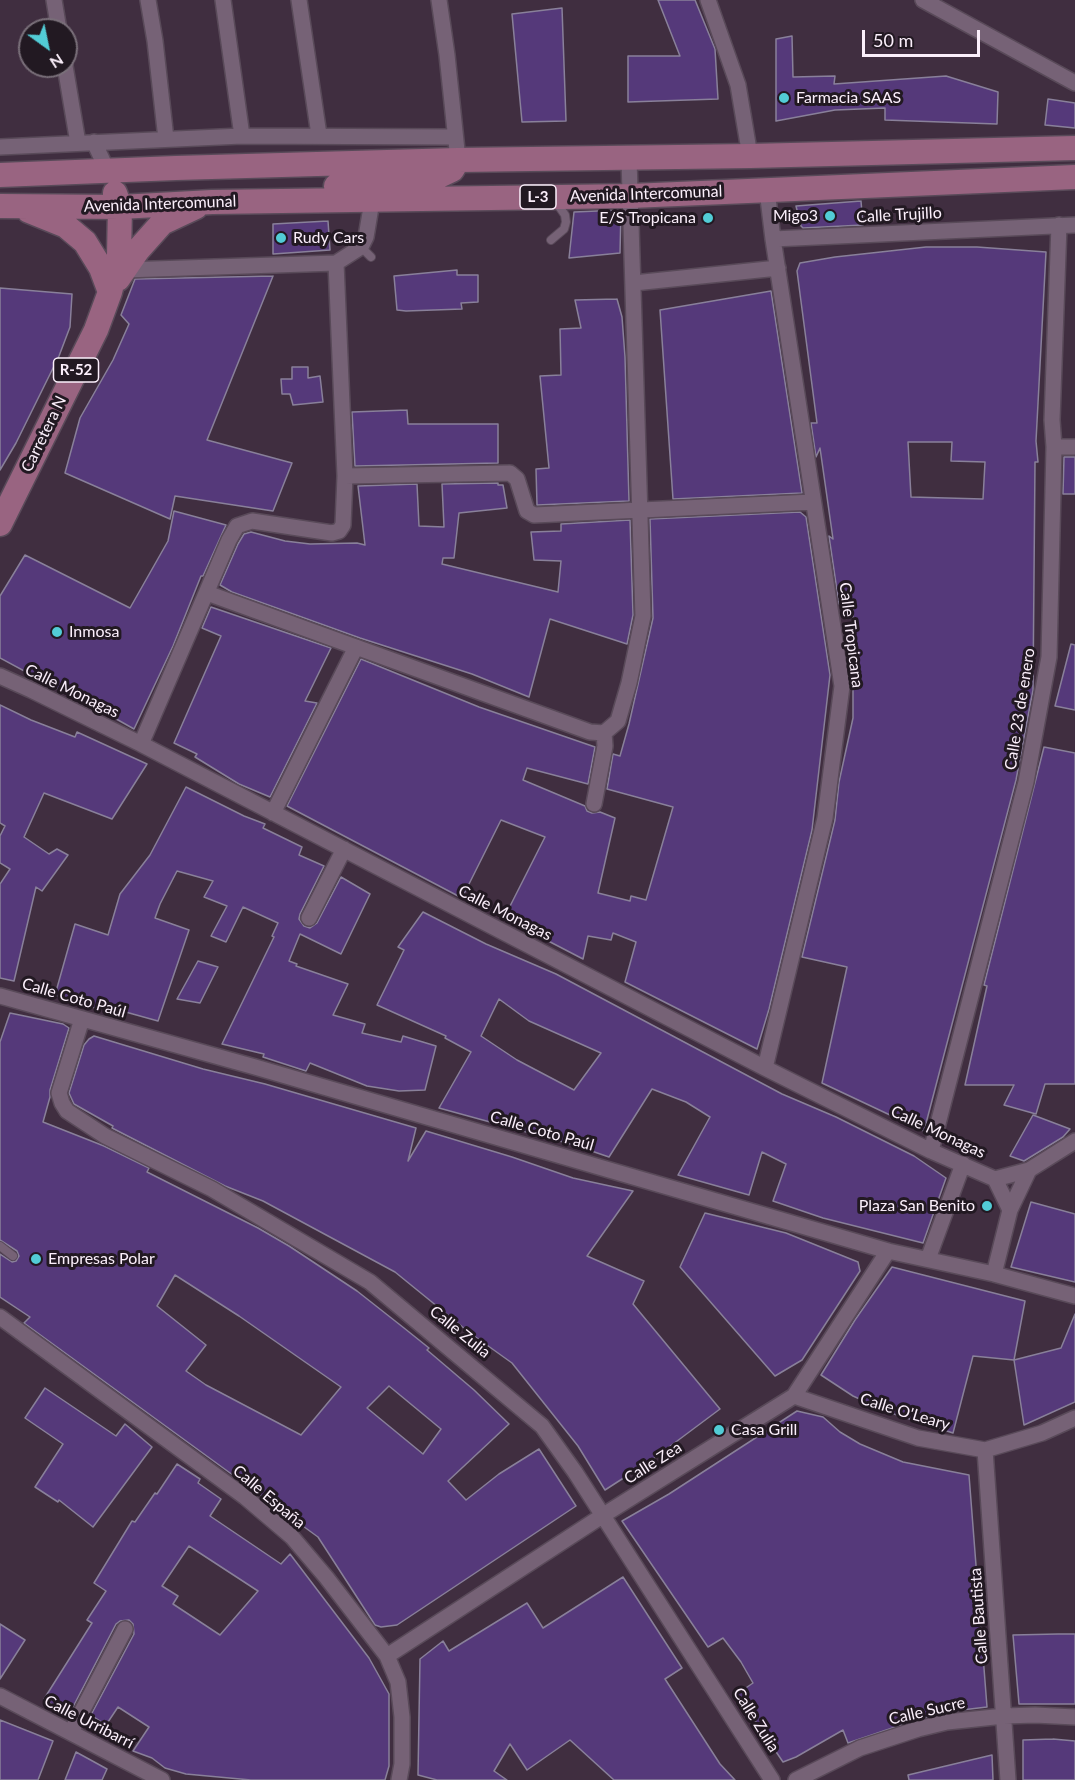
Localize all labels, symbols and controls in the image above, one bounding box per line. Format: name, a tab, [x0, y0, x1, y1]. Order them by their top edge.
north arrow	[18, 18, 78, 78]
scale bar	[865, 18, 984, 56]
text: 50 m	[873, 29, 913, 51]
text: N	[47, 51, 67, 73]
place label: Farmacia SAAS	[796, 88, 901, 108]
marker: Farmacia SAAS	[777, 91, 791, 105]
street label: Avenida Intercomunal	[569, 182, 723, 206]
road number: L-3	[520, 185, 556, 209]
street label: Avenida Intercomunal	[83, 192, 237, 216]
street label: Calle Trujillo	[856, 203, 942, 227]
place label: Migo3	[773, 206, 818, 226]
place label: E/S Tropicana	[599, 208, 696, 228]
marker: Migo3	[823, 209, 837, 223]
marker: E/S Tropicana	[701, 211, 715, 225]
place label: Rudy Cars	[293, 228, 364, 248]
marker: Rudy Cars	[274, 231, 288, 245]
road number: R-52	[54, 358, 98, 382]
street label: Carretera N	[17, 393, 71, 475]
street label: Calle Tropicana	[835, 581, 867, 689]
place label: Inmosa	[69, 622, 119, 642]
marker: Inmosa	[50, 625, 64, 639]
street label: Calle 23 de enero	[1001, 647, 1039, 771]
street label: Calle Monagas	[22, 660, 122, 722]
street label: Calle Monagas	[455, 881, 555, 945]
street label: Calle Coto Paúl	[20, 974, 128, 1022]
street label: Calle Monagas	[887, 1102, 989, 1162]
street label: Calle Coto Paúl	[488, 1107, 596, 1155]
place label: Plaza San Benito	[859, 1196, 975, 1216]
marker: Plaza San Benito	[980, 1199, 994, 1213]
place label: Empresas Polar	[48, 1249, 155, 1269]
marker: Empresas Polar	[29, 1252, 43, 1266]
street label: Calle Zulia	[426, 1302, 494, 1362]
street label: Calle O'Leary	[858, 1389, 952, 1435]
place label: Casa Grill	[731, 1420, 797, 1440]
marker: Casa Grill	[712, 1423, 726, 1437]
street label: Calle Zea	[621, 1438, 685, 1488]
street label: Calle España	[229, 1461, 309, 1533]
street label: Calle Bautista	[966, 1567, 992, 1665]
street label: Calle Zulia	[729, 1684, 783, 1756]
street label: Calle Urribarrí	[41, 1691, 137, 1753]
street label: Calle Sucre	[887, 1693, 967, 1729]

